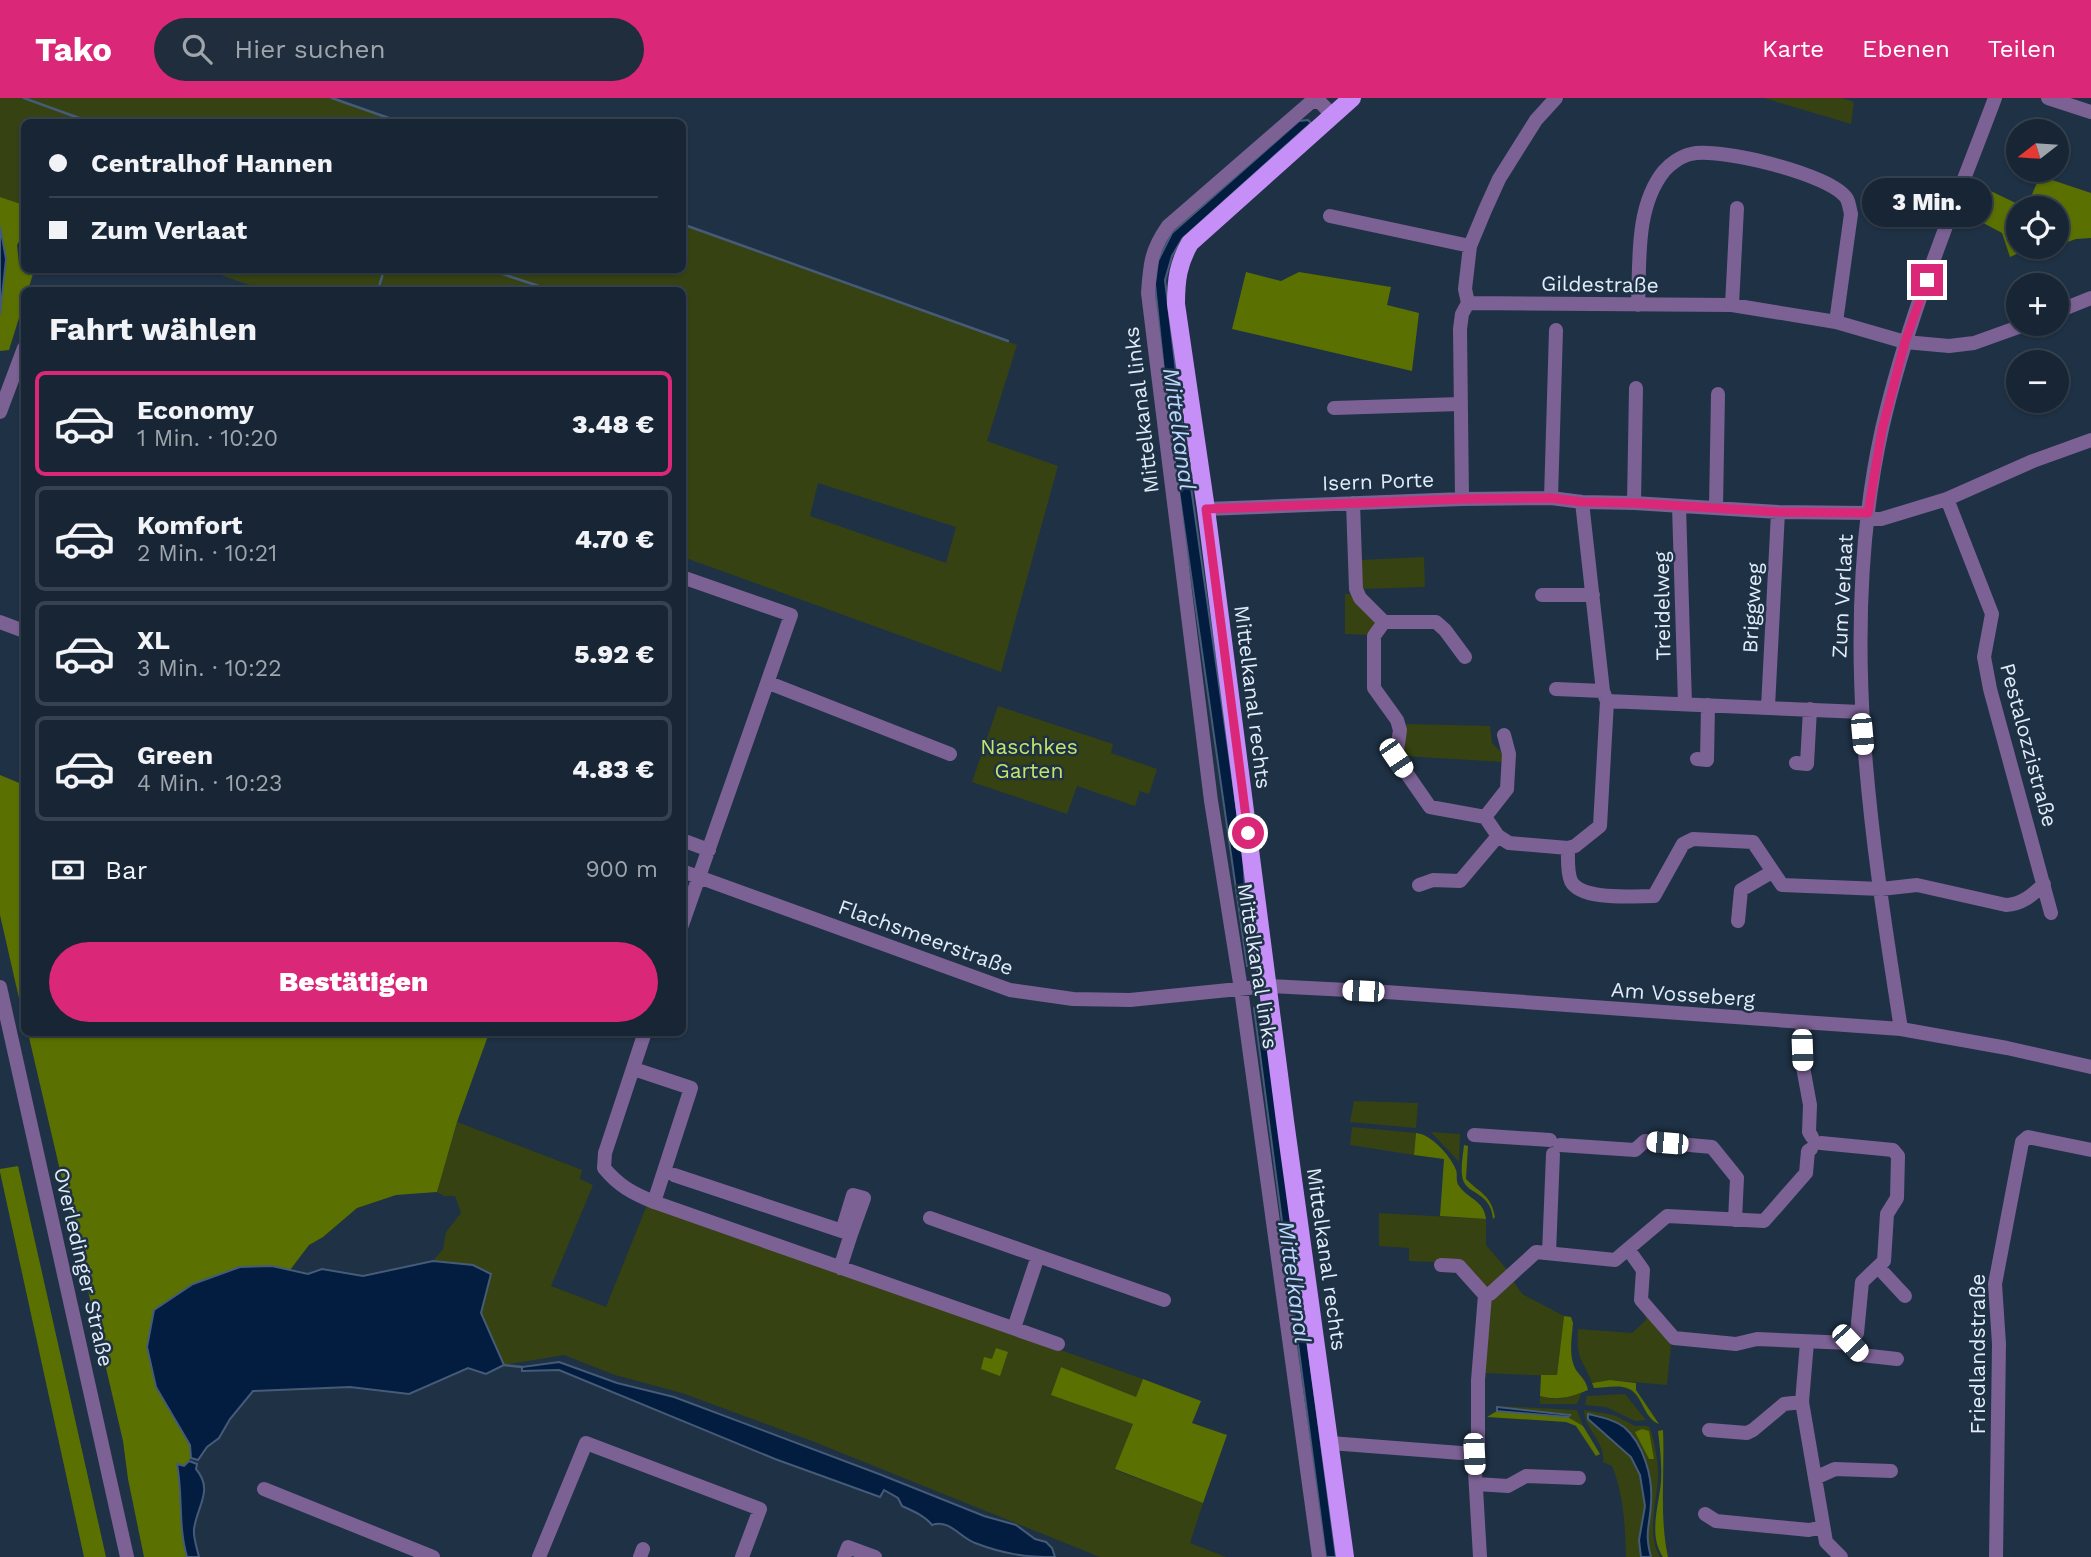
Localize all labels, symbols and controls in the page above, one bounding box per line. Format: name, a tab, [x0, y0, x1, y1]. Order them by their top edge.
search box	[154, 18, 644, 81]
text: Tako	[35, 30, 112, 69]
icon: search	[178, 30, 216, 68]
text: Hier suchen	[234, 34, 386, 64]
text: Karte	[1762, 35, 1824, 63]
text: Ebenen	[1862, 35, 1950, 63]
text: Teilen	[1988, 35, 2056, 63]
north arrow	[2006, 119, 2068, 182]
map controls	[2006, 119, 2069, 413]
text: Centralhof Hannen	[91, 148, 333, 178]
callout: 3 Min.	[1862, 178, 1992, 228]
text: 3 Min.	[1892, 189, 1962, 216]
button: locate	[2006, 196, 2069, 259]
text: Zum Verlaat	[91, 215, 247, 245]
route end	[1911, 264, 1943, 296]
street label: Gildestraße	[1541, 270, 1659, 298]
button: +	[2006, 273, 2069, 336]
text: Fahrt wählen	[49, 310, 257, 348]
street label: Mittelkanal links	[1118, 325, 1164, 495]
button: −	[2006, 350, 2069, 413]
water label: Mittelkanal	[1157, 366, 1201, 492]
icon: car	[53, 392, 116, 455]
text: Economy	[137, 395, 254, 425]
text: 3.48 €	[572, 409, 654, 439]
text: 1 Min. · 10:20	[137, 425, 278, 452]
street label: Isern Porte	[1322, 467, 1434, 495]
icon: car	[53, 507, 116, 570]
text: Komfort	[137, 510, 242, 540]
text: 4.70 €	[575, 524, 654, 554]
street label: Zum Verlaat	[1826, 533, 1858, 659]
text: 2 Min. · 10:21	[137, 540, 277, 567]
street label: Treidelweg	[1649, 550, 1675, 661]
street label: Briggweg	[1737, 561, 1767, 654]
street label: Mittelkanal rechts	[1229, 604, 1277, 790]
icon: car	[53, 622, 116, 685]
text: XL	[137, 625, 170, 655]
text: 5.92 €	[574, 639, 654, 669]
text: 3 Min. · 10:22	[137, 655, 282, 682]
street label: Pestalozzistraße	[1995, 660, 2063, 830]
car	[1850, 712, 1875, 756]
park label: Naschkes Garten	[980, 734, 1078, 783]
car	[1376, 735, 1417, 781]
icon: car	[53, 737, 116, 800]
text: Green	[137, 740, 213, 770]
text: 4.83 €	[572, 754, 654, 784]
text: 4 Min. · 10:23	[137, 770, 282, 797]
route start	[1232, 817, 1264, 849]
icon: cash	[49, 851, 87, 889]
text: Bar	[105, 855, 147, 885]
text: 900 m	[585, 856, 658, 883]
street label: Mittelkanal links	[1233, 881, 1283, 1051]
street label: Flachsmeerstraße	[835, 894, 1017, 980]
button: Bestätigen	[49, 942, 658, 1022]
street label: Am Vosseberg	[1610, 976, 1757, 1012]
car	[1342, 979, 1385, 1003]
car	[1791, 1029, 1814, 1071]
car	[1646, 1131, 1689, 1155]
street label: Overledinger Straße	[49, 1165, 119, 1369]
street label: Mittelkanal rechts	[1302, 1166, 1352, 1352]
water label: Mittelkanal	[1272, 1219, 1316, 1345]
street label: Friedlandstraße	[1965, 1274, 1990, 1434]
car	[1828, 1320, 1873, 1366]
car	[1463, 1432, 1486, 1476]

